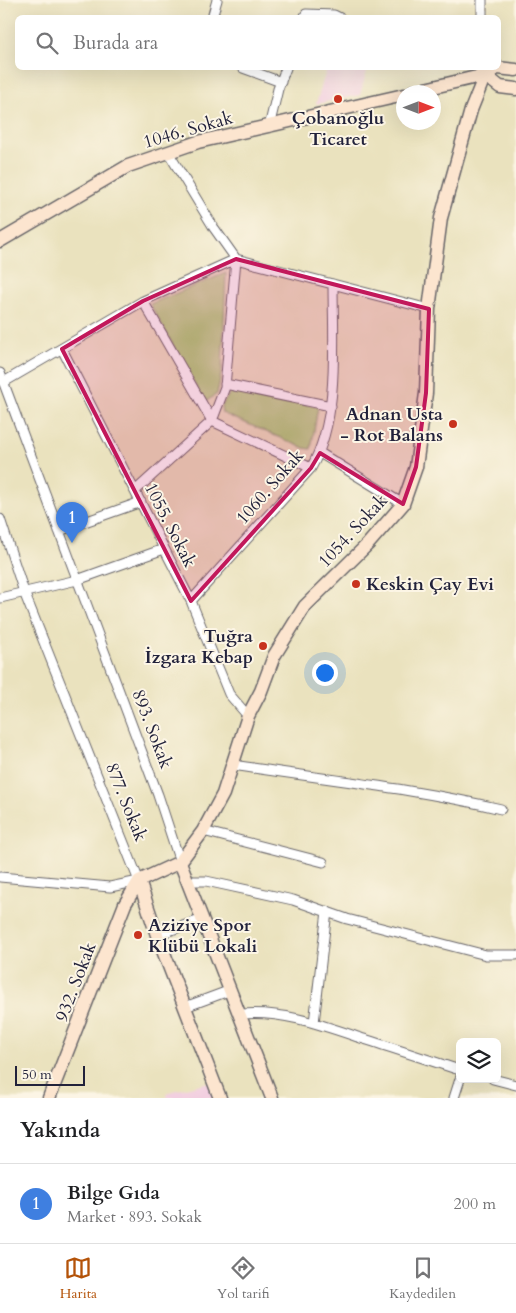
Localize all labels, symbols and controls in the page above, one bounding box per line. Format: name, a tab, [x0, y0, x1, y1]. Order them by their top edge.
search box	[15, 15, 501, 70]
icon: search	[33, 29, 61, 57]
text: Burada ara	[73, 30, 158, 56]
north arrow	[396, 85, 441, 130]
marker: Çobanoğlu Ticaret	[332, 93, 344, 105]
street label: 1046. Sokak	[140, 105, 236, 155]
place label: Çobanoğlu Ticaret	[292, 106, 385, 152]
place label: Adnan Usta - Rot Balans	[340, 402, 443, 448]
marker: Adnan Usta - Rot Balans	[447, 418, 459, 430]
street label: 1060. Sokak	[230, 444, 310, 530]
street label: 1055. Sokak	[138, 478, 202, 572]
street label: 1054. Sokak	[312, 489, 394, 573]
pin: 1	[56, 502, 88, 543]
place label: Keskin Çay Evi	[366, 572, 494, 597]
marker: Keskin Çay Evi	[350, 578, 362, 590]
place label: Tuğra İzgara Kebap	[145, 624, 253, 670]
marker: Tuğra İzgara Kebap	[257, 640, 269, 652]
your location	[312, 660, 338, 686]
street label: 893. Sokak	[125, 686, 179, 772]
street label: 877. Sokak	[99, 759, 153, 845]
place label: Aziziye Spor Klübü Lokali	[148, 913, 257, 959]
marker: Aziziye Spor Klübü Lokali	[132, 929, 144, 941]
street label: 932. Sokak	[49, 939, 103, 1025]
map controls	[456, 1038, 501, 1083]
button: layers	[456, 1038, 501, 1083]
scale bar	[15, 1063, 85, 1086]
text: 50 m	[22, 1065, 52, 1084]
text: Yakında	[20, 1116, 100, 1145]
text: Bilge Gıda	[67, 1180, 160, 1206]
text: 1	[32, 1193, 40, 1215]
text: 200 m	[454, 1193, 496, 1215]
text: Market · 893. Sokak	[67, 1206, 202, 1228]
tab: Harita	[60, 1254, 97, 1303]
tab: Yol tarifi	[217, 1254, 270, 1303]
tab: Kaydedilen	[389, 1254, 456, 1303]

